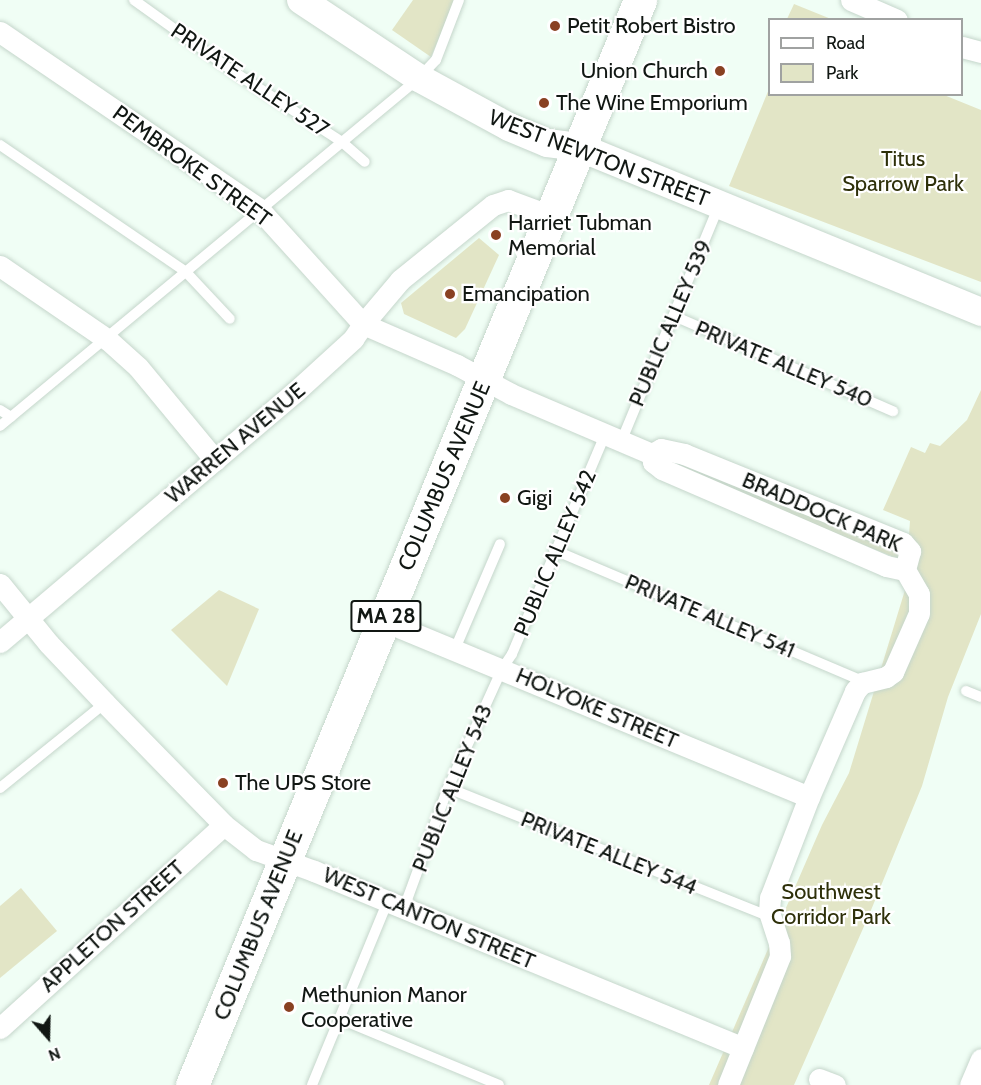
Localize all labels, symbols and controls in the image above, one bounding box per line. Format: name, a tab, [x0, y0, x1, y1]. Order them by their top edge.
place label: Petit Robert Bistro	[567, 13, 736, 39]
street label: PRIVATE ALLEY 527	[166, 17, 334, 143]
legend	[768, 18, 963, 96]
marker: Petit Robert Bistro	[548, 19, 562, 33]
text: Road	[826, 32, 865, 54]
place label: Union Church	[581, 58, 708, 84]
text: Park	[826, 62, 858, 84]
marker: Union Church	[713, 64, 727, 78]
place label: The Wine Emporium	[556, 90, 748, 116]
marker: The Wine Emporium	[537, 96, 551, 110]
street label: PEMBROKE STREET	[108, 100, 276, 232]
street label: WEST NEWTON STREET	[485, 104, 713, 212]
park label: Titus Sparrow Park	[842, 145, 964, 196]
place label: Harriet Tubman Memorial	[508, 209, 652, 260]
marker: Harriet Tubman Memorial	[489, 228, 503, 242]
street label: PUBLIC ALLEY 539	[623, 236, 717, 410]
place label: Emancipation	[462, 281, 590, 307]
marker: Emancipation	[443, 287, 457, 301]
street label: PRIVATE ALLEY 540	[691, 315, 877, 413]
street label: WARREN AVENUE	[160, 377, 310, 509]
street label: COLUMBUS AVENUE	[392, 377, 496, 575]
street label: PUBLIC ALLEY 542	[508, 466, 602, 640]
street label: BRADDOCK PARK	[738, 466, 906, 558]
place label: Gigi	[517, 485, 552, 511]
marker: Gigi	[498, 491, 512, 505]
street label: PRIVATE ALLEY 541	[621, 568, 799, 664]
road number: MA 28	[350, 598, 422, 634]
street label: HOLYOKE STREET	[512, 662, 682, 754]
street label: PUBLIC ALLEY 543	[406, 700, 498, 876]
place label: The UPS Store	[235, 770, 371, 796]
marker: The UPS Store	[216, 776, 230, 790]
street label: PRIVATE ALLEY 544	[517, 806, 701, 900]
street label: COLUMBUS AVENUE	[208, 826, 308, 1024]
street label: APPLETON STREET	[35, 854, 189, 998]
street label: WEST CANTON STREET	[319, 861, 539, 975]
park label: Southwest Corridor Park	[771, 878, 891, 930]
place label: Methunion Manor Cooperative	[301, 981, 467, 1032]
marker: Methunion Manor Cooperative	[282, 1000, 296, 1014]
north arrow	[18, 1007, 78, 1067]
text: N	[46, 1044, 63, 1065]

